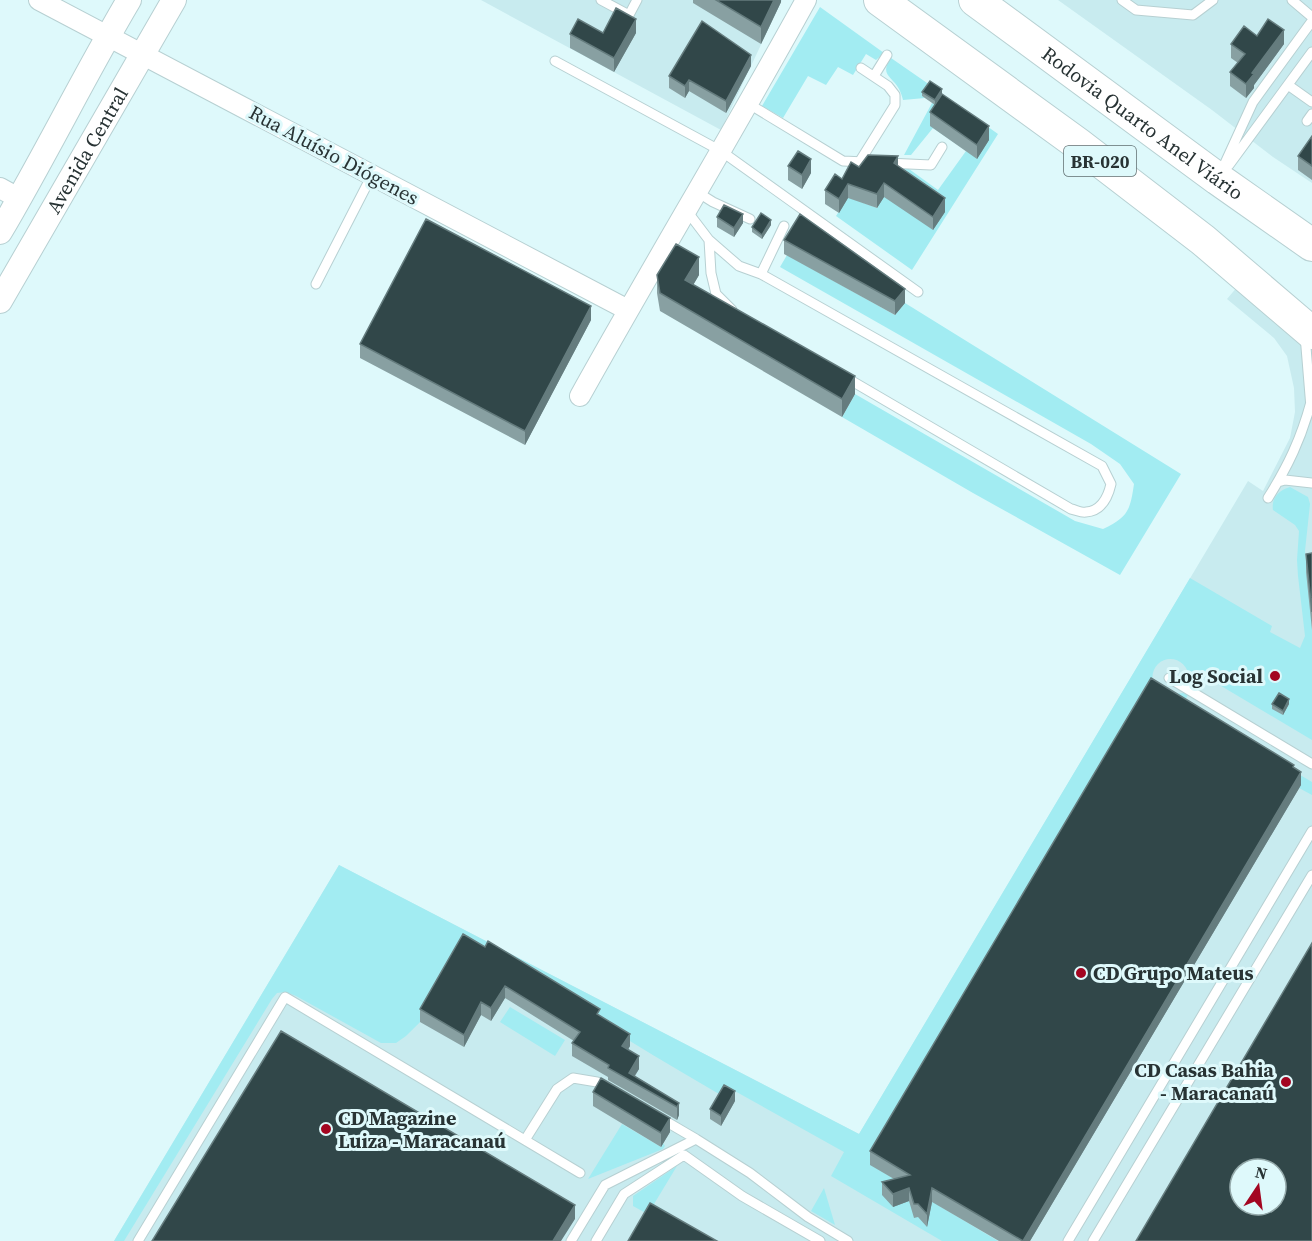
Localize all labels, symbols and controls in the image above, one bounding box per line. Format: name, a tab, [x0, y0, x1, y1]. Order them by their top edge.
street label: Rodovia Quarto Anel Viário	[1036, 40, 1249, 207]
street label: Avenida Central	[39, 82, 135, 219]
street label: Rua Aluísio Diógenes	[244, 98, 424, 212]
road number: BR-020	[1064, 146, 1136, 176]
place label: Log Social	[1169, 662, 1263, 690]
marker: Log Social	[1268, 669, 1282, 683]
place label: CD Grupo Mateus	[1093, 959, 1254, 987]
marker: CD Grupo Mateus	[1074, 966, 1088, 980]
place label: CD Casas Bahia - Maracanaú	[1134, 1056, 1274, 1107]
marker: CD Casas Bahia - Maracanaú	[1279, 1075, 1293, 1089]
place label: CD Magazine Luiza - Maracanaú	[338, 1104, 506, 1155]
marker: CD Magazine Luiza - Maracanaú	[319, 1122, 333, 1136]
north arrow	[1228, 1157, 1288, 1217]
text: N	[1253, 1160, 1270, 1184]

